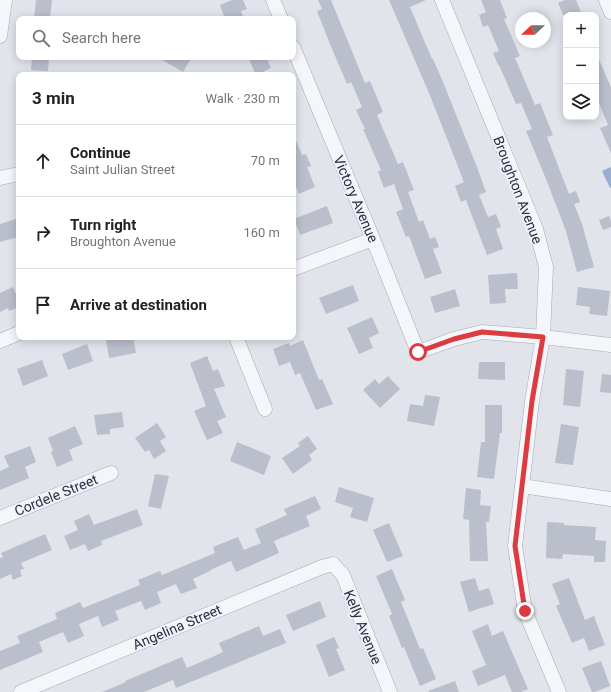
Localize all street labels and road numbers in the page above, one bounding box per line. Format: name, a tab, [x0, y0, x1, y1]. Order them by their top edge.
street label: Broughton Avenue	[490, 134, 546, 246]
street label: Victory Avenue	[331, 153, 381, 245]
street label: Cordele Street	[12, 471, 100, 519]
street label: Kelly Avenue	[341, 588, 385, 666]
street label: Angelina Street	[130, 601, 224, 653]

